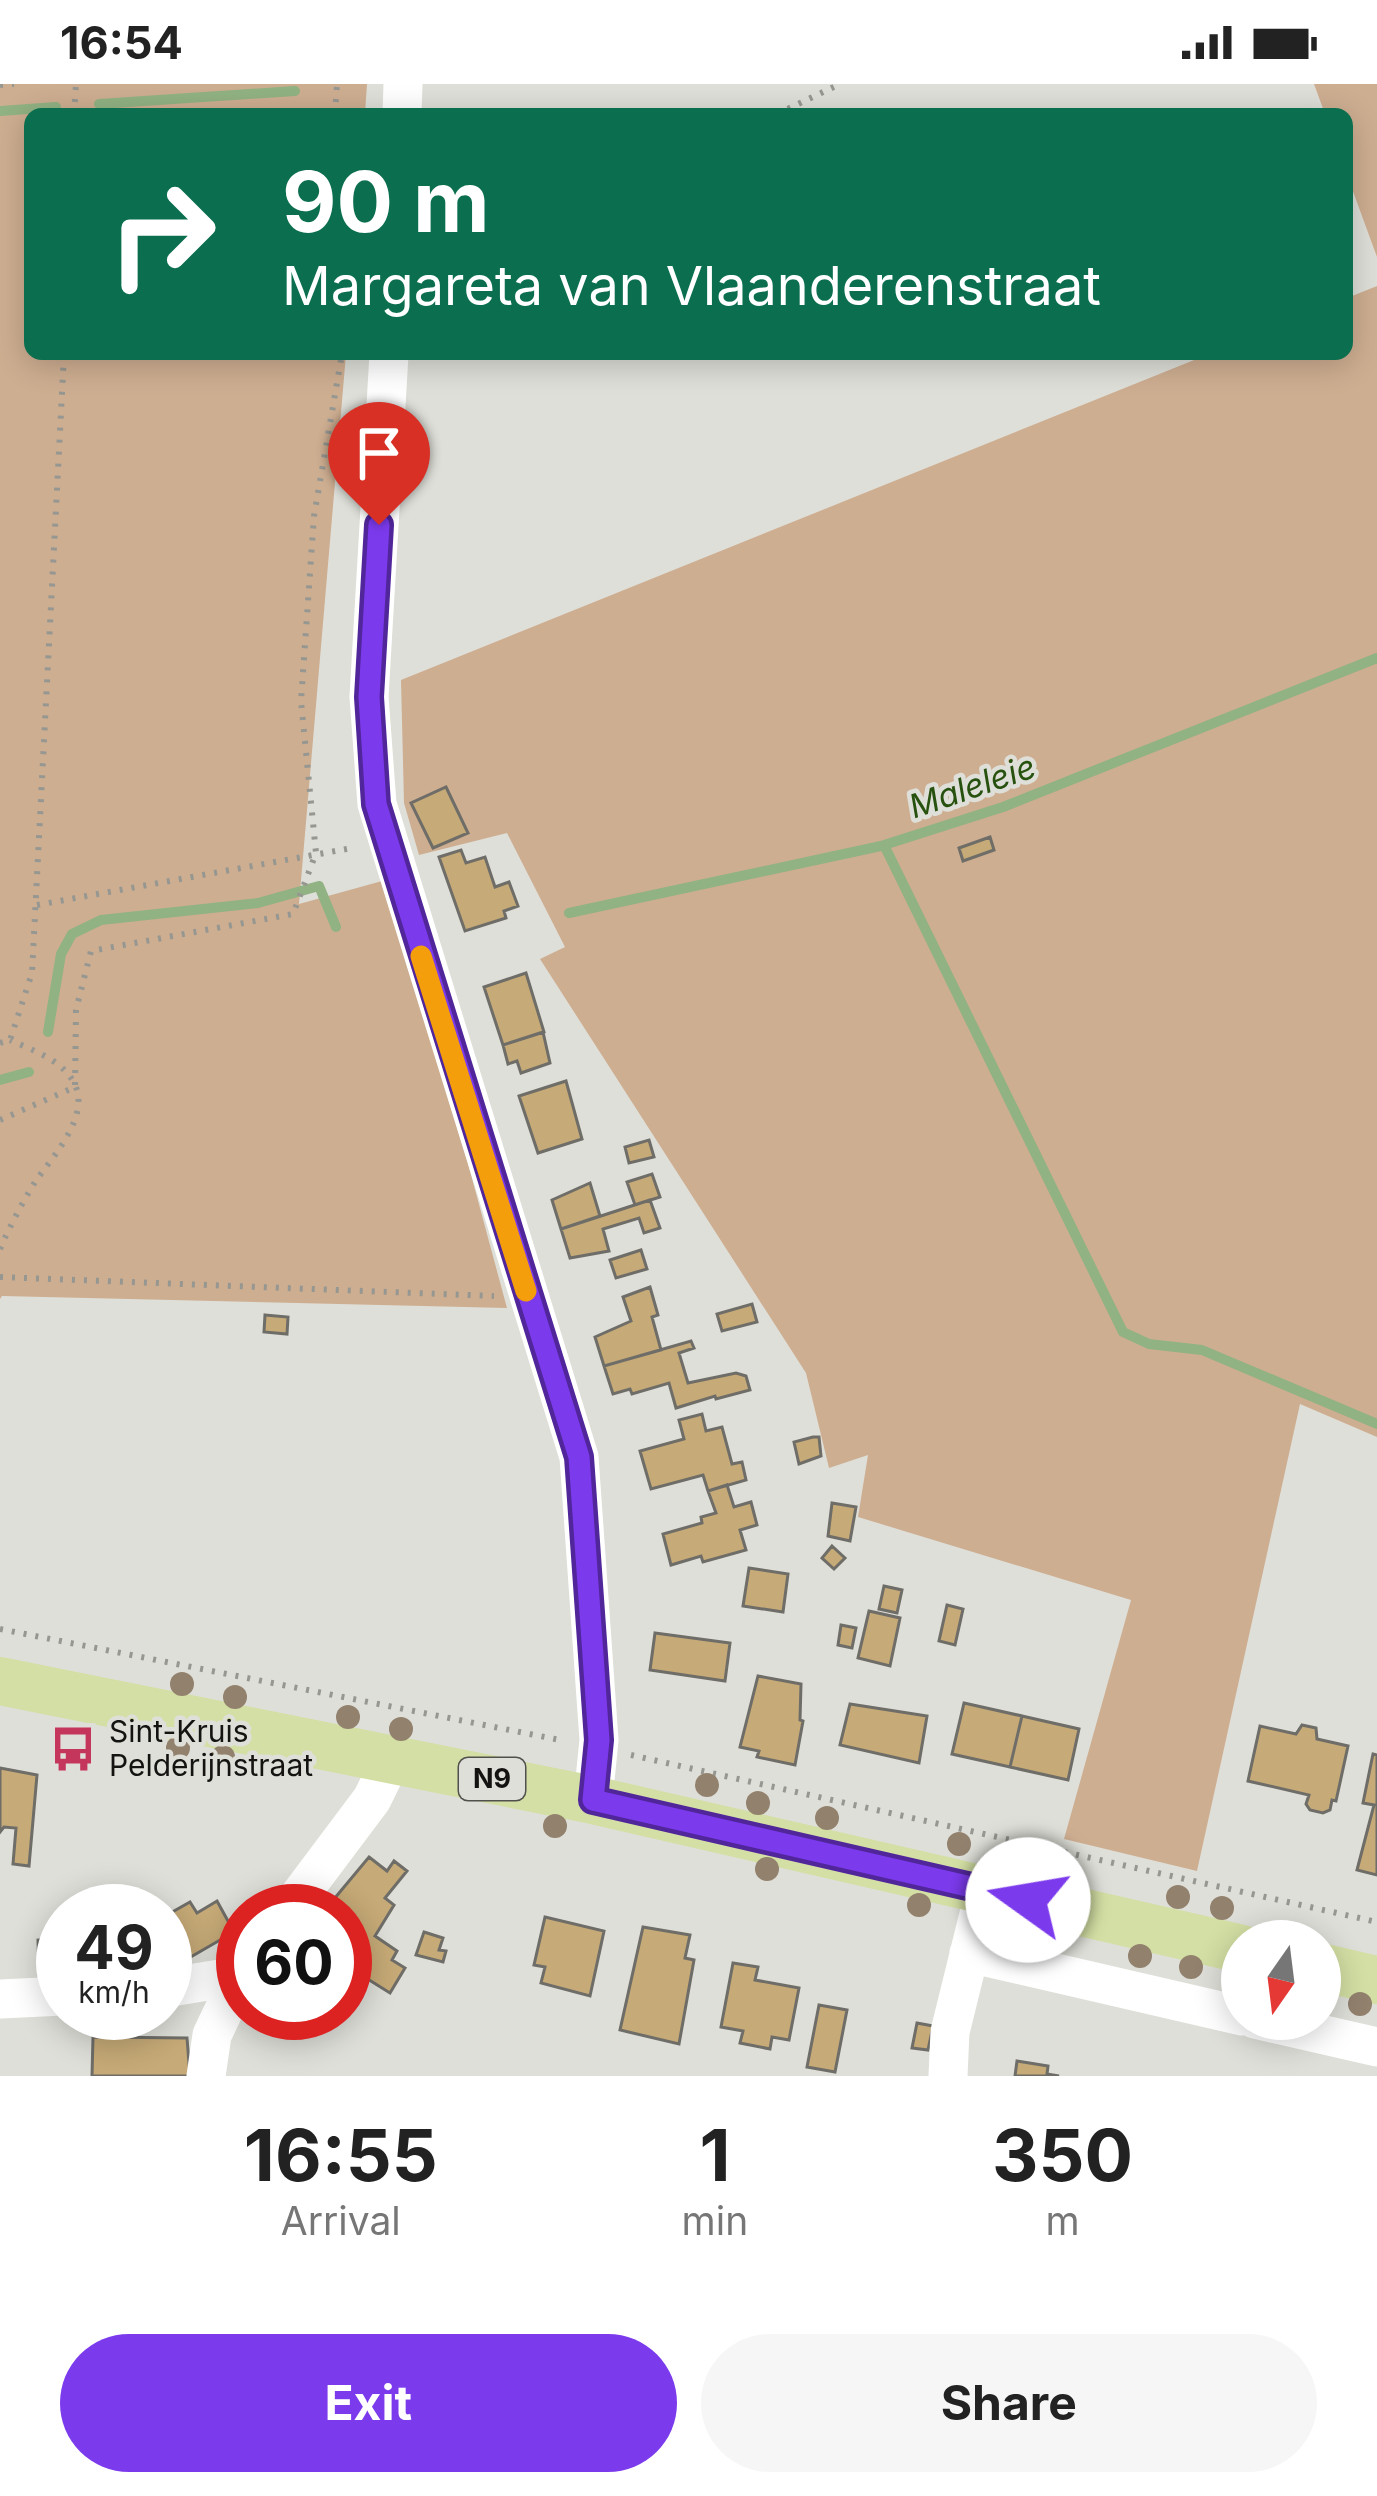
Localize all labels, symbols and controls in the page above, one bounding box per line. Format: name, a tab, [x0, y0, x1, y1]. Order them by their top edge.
text: 16:54	[60, 15, 183, 70]
text: 90 m	[282, 151, 490, 252]
icon: right	[84, 156, 240, 312]
text: Margareta van Vlaanderenstraat	[282, 253, 1101, 318]
pin	[328, 402, 430, 525]
icon: arrive	[346, 420, 412, 486]
water label: Maleleie	[904, 746, 1040, 826]
place label: Sint-Kruis Pelderijnstraat	[109, 1713, 313, 1783]
bus stop icon: Sint-Kruis Pelderijnstraat	[48, 1724, 98, 1774]
road number: N9	[459, 1758, 525, 1800]
position arrow	[965, 1837, 1091, 1963]
speed limit sign: 60	[216, 1884, 372, 2040]
text: 49	[74, 1911, 154, 1983]
north arrow	[1221, 1920, 1341, 2040]
map controls	[1221, 1920, 1341, 2040]
text: km/h	[78, 1974, 150, 2010]
text: 16:55	[244, 2111, 438, 2198]
text: 1	[699, 2111, 730, 2198]
text: 350	[992, 2111, 1133, 2198]
text: Arrival	[281, 2197, 401, 2244]
text: min	[682, 2197, 748, 2244]
text: m	[1046, 2197, 1080, 2244]
button: Exit	[60, 2334, 677, 2472]
button: Share	[701, 2334, 1317, 2472]

